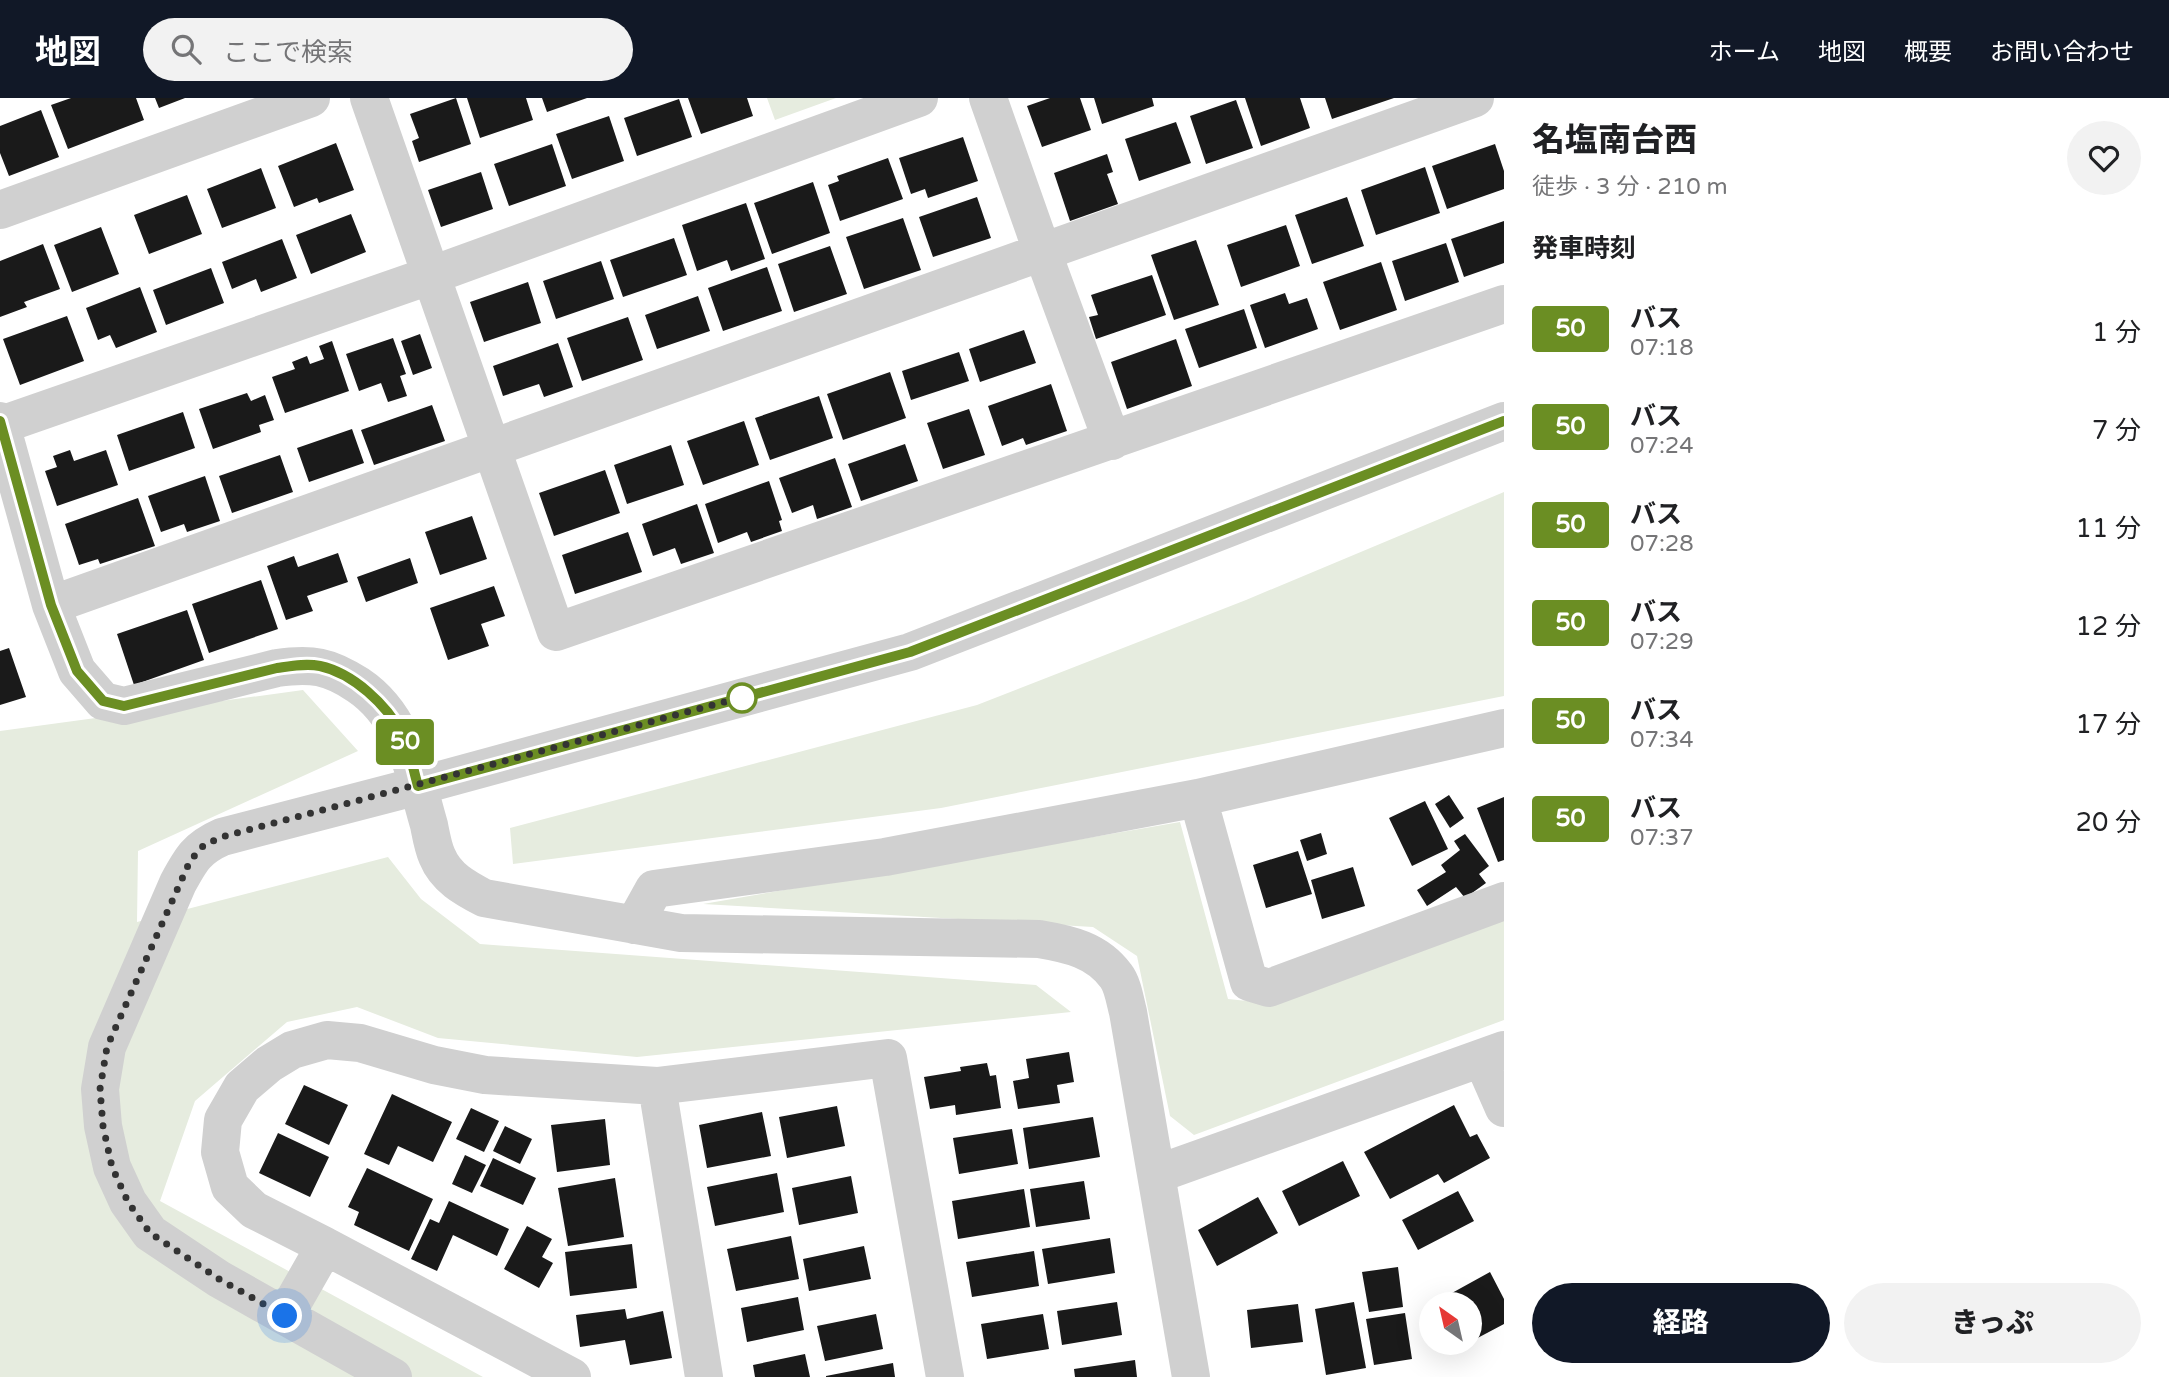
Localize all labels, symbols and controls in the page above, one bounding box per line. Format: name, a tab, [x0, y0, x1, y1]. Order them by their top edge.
search box	[143, 18, 633, 81]
icon: search	[167, 30, 205, 68]
text: 地図	[35, 33, 101, 72]
text: ここで検索	[223, 37, 353, 68]
text: ホーム	[1709, 38, 1780, 67]
text: 地図	[1818, 38, 1866, 67]
text: 概要	[1904, 38, 1952, 67]
text: お問い合わせ	[1990, 38, 2134, 67]
text: 名塩南台西	[1532, 121, 1697, 160]
button: heart	[2067, 121, 2141, 195]
text: 徒歩 · 3 分 · 210 m	[1532, 173, 1728, 201]
text: 発車時刻	[1532, 233, 1636, 264]
text: バス	[1630, 303, 1682, 334]
text: 50	[1555, 314, 1586, 343]
text: 1 分	[2092, 317, 2141, 348]
text: 07:18	[1630, 334, 1694, 362]
text: バス	[1630, 401, 1682, 432]
text: 50	[1555, 412, 1586, 441]
text: 7 分	[2092, 415, 2141, 446]
text: 07:24	[1630, 432, 1694, 460]
text: バス	[1630, 499, 1682, 530]
text: 50	[1555, 510, 1586, 539]
text: 11 分	[2076, 513, 2141, 544]
text: 07:28	[1630, 530, 1694, 558]
text: バス	[1630, 597, 1682, 628]
text: 50	[1555, 608, 1586, 637]
text: 12 分	[2076, 611, 2141, 642]
text: 07:29	[1630, 628, 1694, 656]
unlabelled marker	[727, 683, 757, 713]
text: バス	[1630, 695, 1682, 726]
text: 50	[1555, 706, 1586, 735]
text: 17 分	[2076, 709, 2141, 740]
line badge: 50	[374, 719, 436, 765]
text: 07:34	[1630, 726, 1694, 754]
text: 50	[390, 727, 420, 756]
text: バス	[1630, 793, 1682, 824]
text: 50	[1555, 804, 1586, 833]
text: 20 分	[2076, 807, 2141, 838]
text: 07:37	[1630, 824, 1694, 852]
button: 経路	[1532, 1283, 1830, 1363]
button: きっぷ	[1844, 1283, 2141, 1363]
north arrow	[1419, 1292, 1482, 1354]
map controls	[1419, 1292, 1482, 1355]
your location	[267, 1298, 302, 1333]

